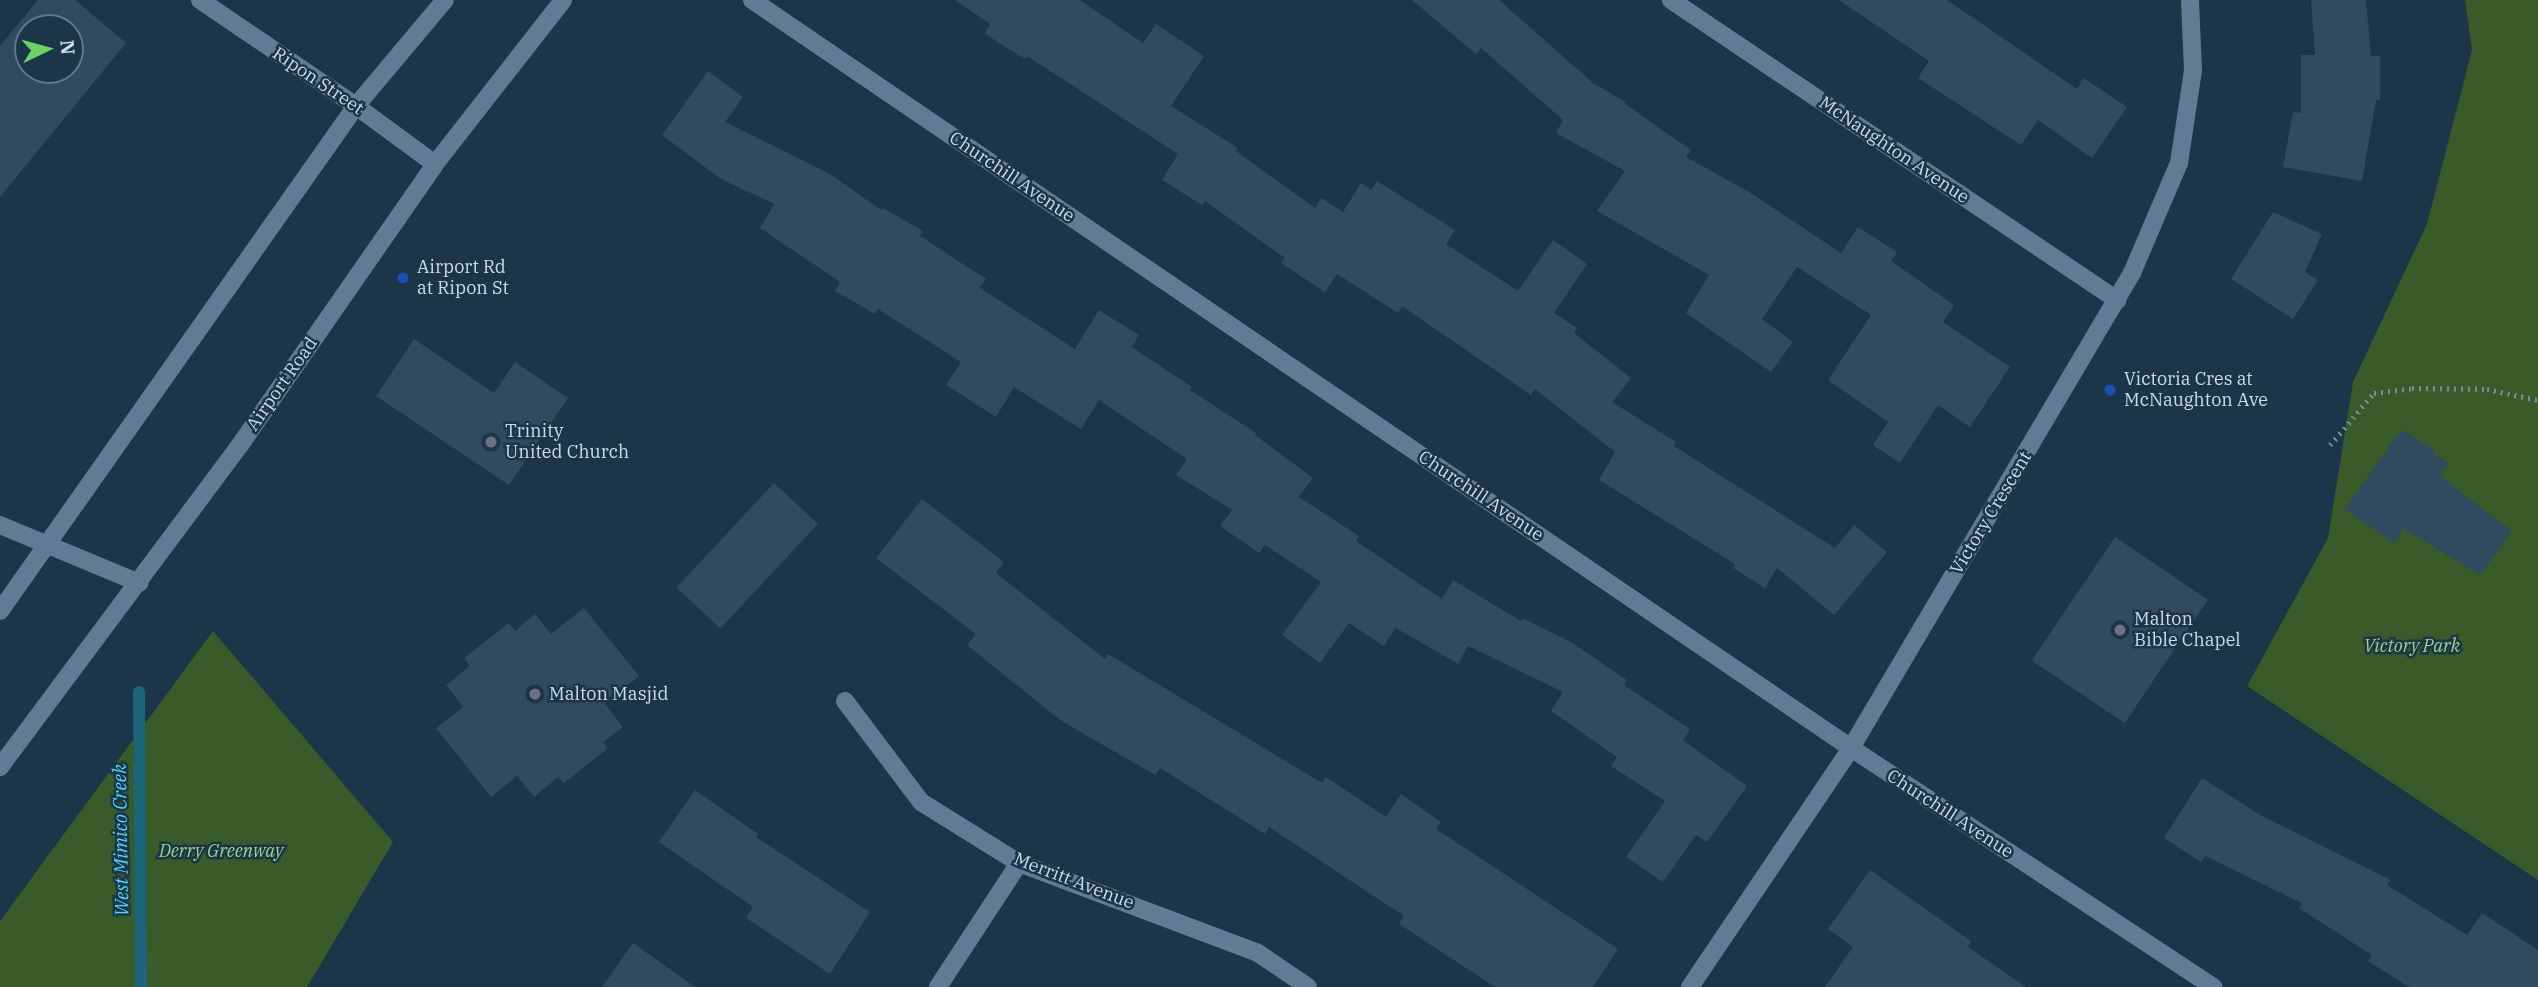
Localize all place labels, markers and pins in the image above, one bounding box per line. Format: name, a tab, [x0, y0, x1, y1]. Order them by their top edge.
place label: Airport Rd at Ripon St	[417, 257, 509, 300]
marker: Airport Rd at Ripon St	[395, 270, 411, 286]
place label: Victoria Cres at McNaughton Ave	[2124, 369, 2268, 412]
marker: Victoria Cres at McNaughton Ave	[2102, 382, 2118, 398]
place label: Trinity United Church	[505, 421, 629, 464]
marker: Trinity United Church	[483, 434, 499, 450]
place label: Malton Bible Chapel	[2134, 609, 2241, 652]
marker: Malton Bible Chapel	[2112, 622, 2128, 638]
place label: Malton Masjid	[549, 683, 668, 705]
marker: Malton Masjid	[527, 686, 543, 702]

